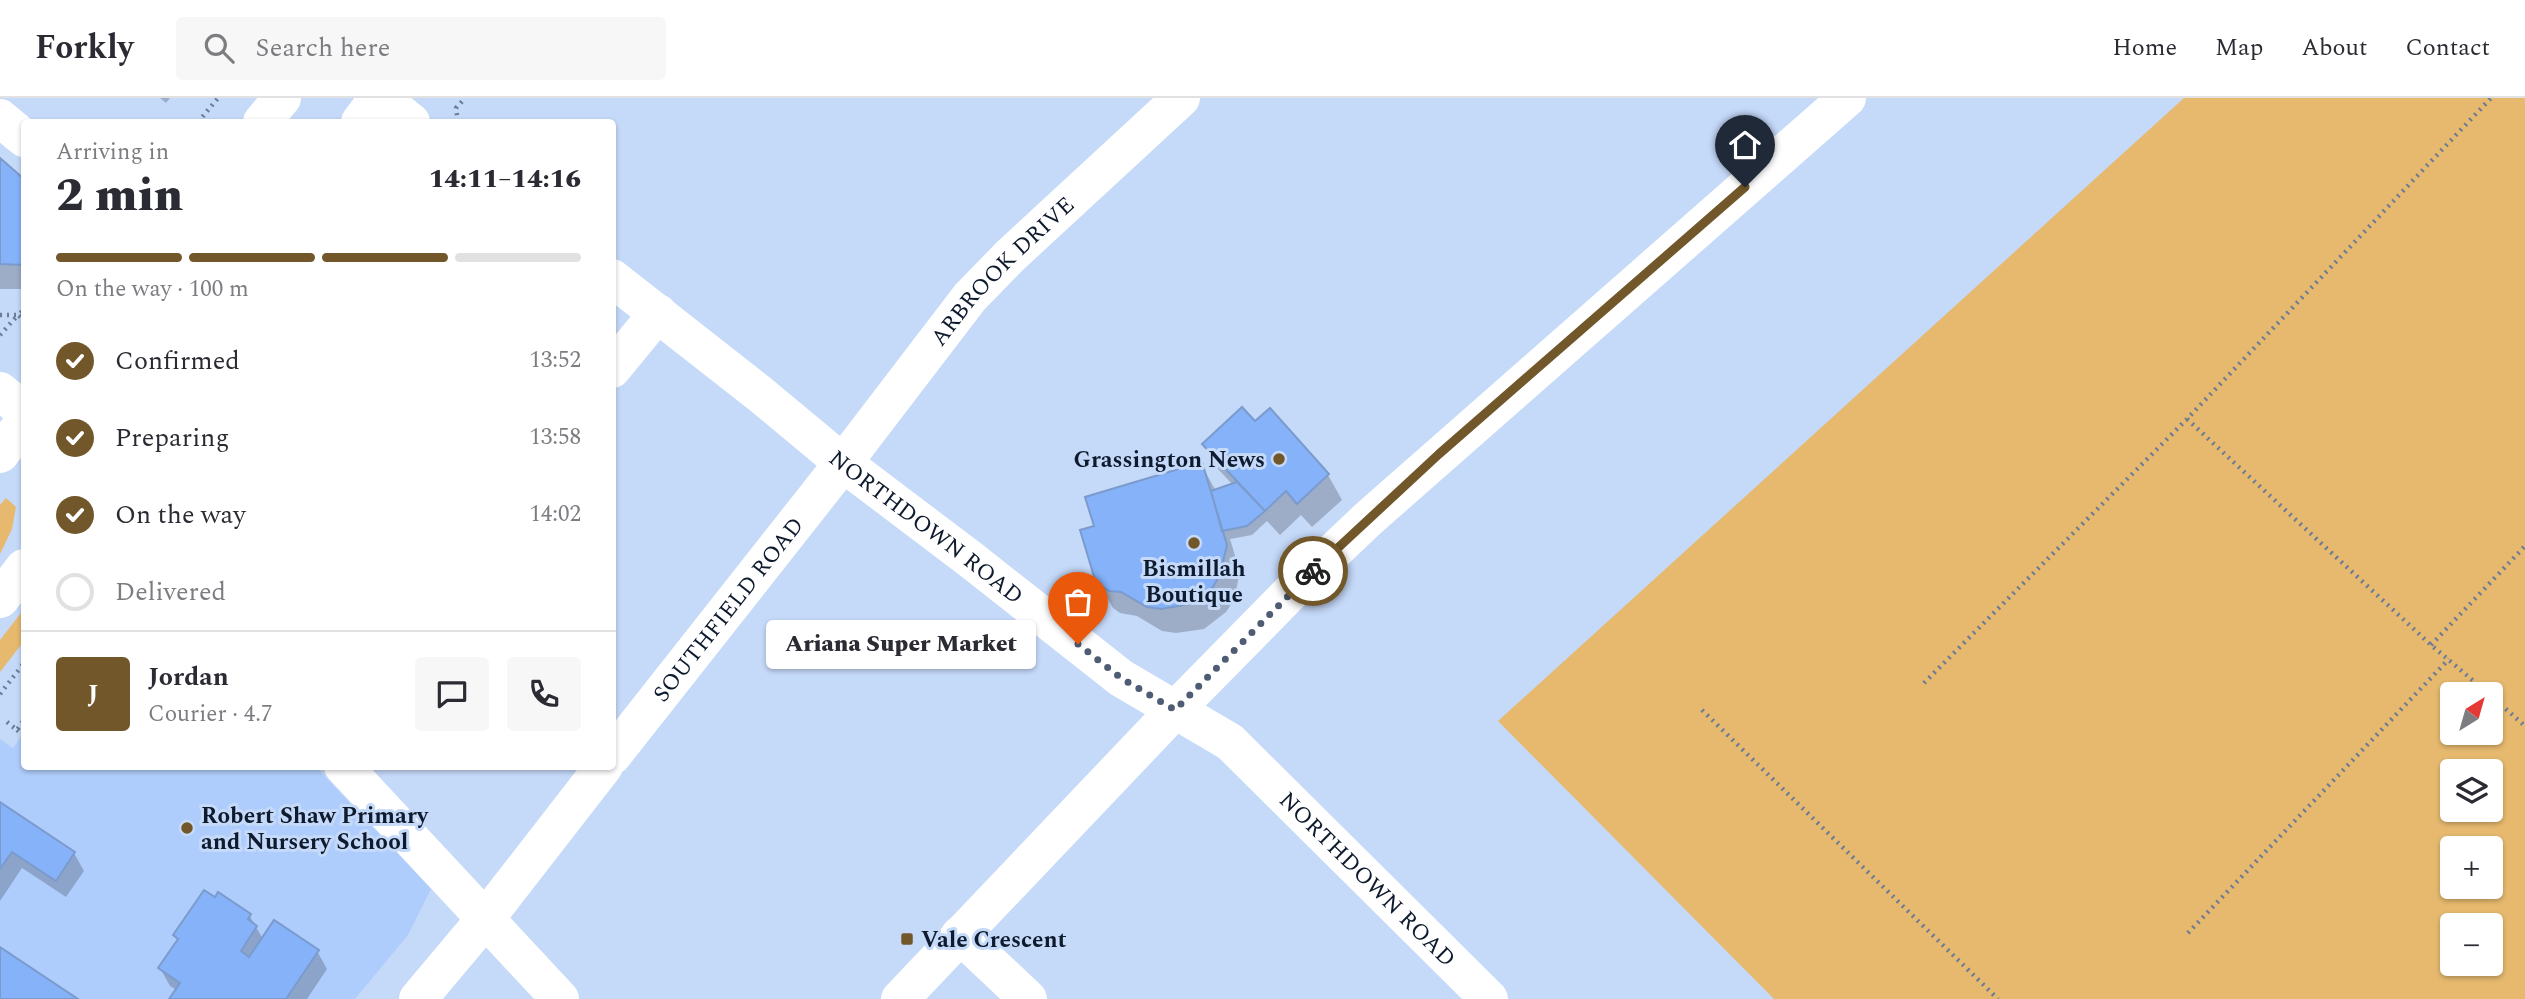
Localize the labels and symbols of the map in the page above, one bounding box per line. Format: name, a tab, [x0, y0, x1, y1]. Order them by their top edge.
pin	[1715, 115, 1775, 187]
street label: ARBROOK DRIVE	[922, 189, 1083, 354]
street label: NORTHDOWN ROAD	[820, 442, 1030, 614]
place label: Grassington News	[1074, 443, 1265, 478]
marker: Grassington News	[1271, 451, 1287, 467]
street label: SOUTHFIELD ROAD	[645, 510, 813, 710]
marker: Bismillah Boutique	[1186, 535, 1202, 551]
courier	[1278, 536, 1348, 606]
place label: Bismillah Boutique	[1142, 552, 1246, 613]
pin	[1048, 572, 1108, 644]
callout: Ariana Super Market	[766, 620, 1036, 668]
north arrow	[2440, 682, 2502, 746]
street label: NORTHDOWN ROAD	[1270, 784, 1463, 976]
place label: Robert Shaw Primary and Nursery School	[201, 799, 429, 860]
marker: Robert Shaw Primary and Nursery School	[179, 820, 195, 836]
place label: Vale Crescent	[921, 923, 1067, 958]
marker: Vale Crescent	[899, 931, 915, 947]

